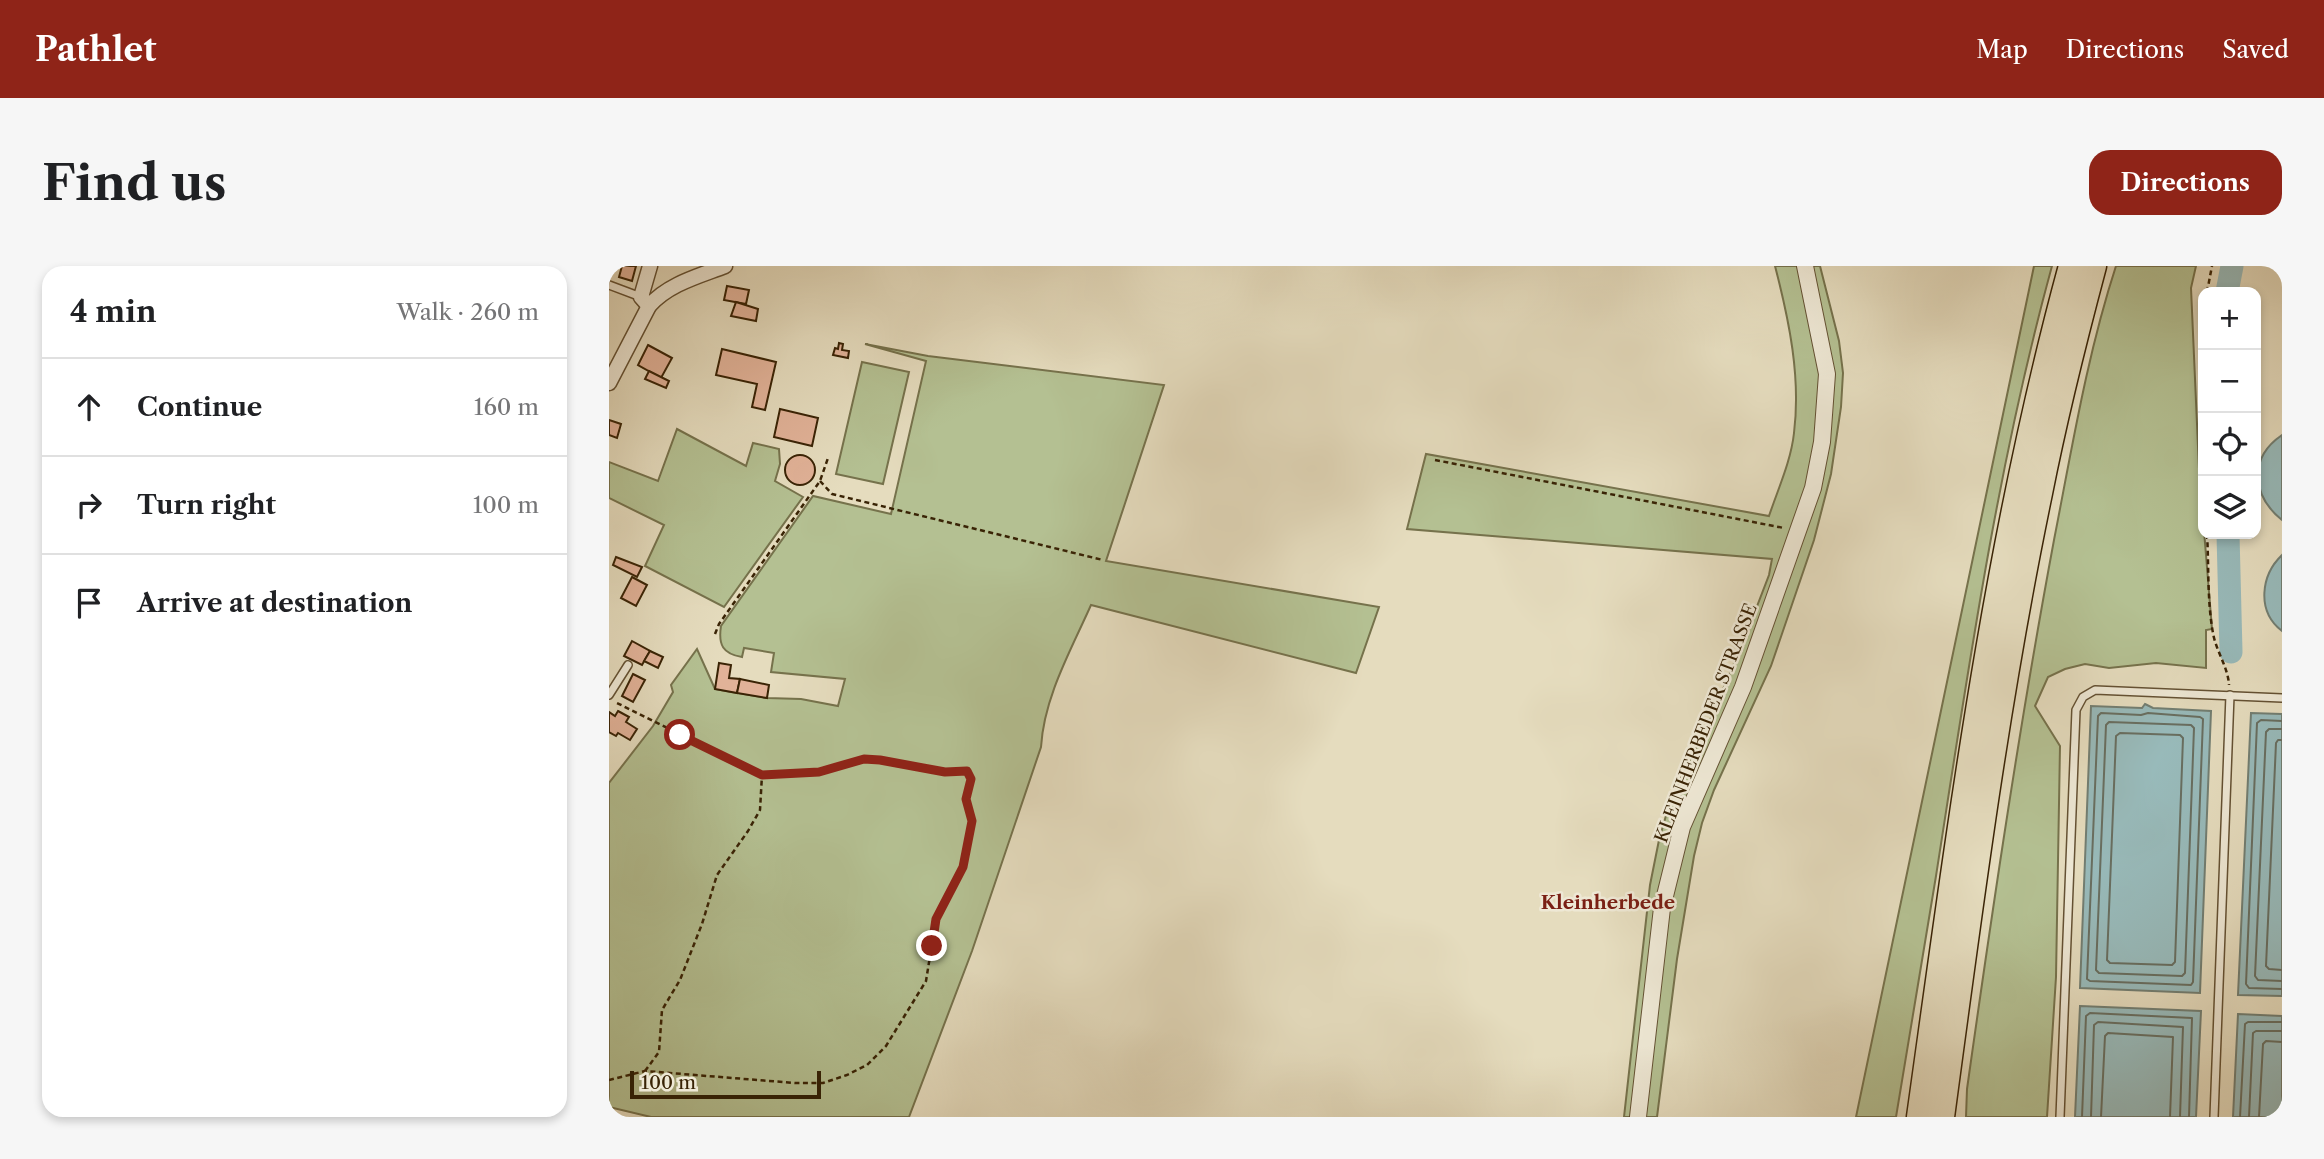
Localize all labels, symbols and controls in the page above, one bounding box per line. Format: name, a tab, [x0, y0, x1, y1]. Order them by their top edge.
text: Pathlet	[35, 29, 157, 70]
text: Map	[1976, 35, 2028, 64]
text: Directions	[2066, 35, 2184, 64]
text: Saved	[2222, 35, 2289, 64]
button: Directions	[2089, 150, 2282, 215]
text: Find us	[42, 152, 226, 213]
map controls	[2198, 287, 2261, 539]
button: +	[2198, 287, 2261, 350]
text: 4 min	[70, 293, 156, 330]
text: Walk · 260 m	[397, 298, 539, 326]
button: −	[2198, 350, 2261, 413]
icon: ahead	[70, 388, 108, 426]
text: Continue	[137, 391, 262, 423]
text: 160 m	[474, 393, 539, 421]
button: locate	[2198, 413, 2261, 476]
button: layers	[2198, 476, 2261, 539]
icon: right	[70, 486, 108, 524]
text: Turn right	[137, 489, 276, 521]
text: 100 m	[473, 491, 539, 519]
icon: arrive	[70, 584, 108, 622]
text: Arrive at destination	[137, 587, 412, 619]
street label: KLEINHERBEDER STRASSE	[1650, 600, 1762, 846]
route start	[664, 719, 695, 750]
district label: Kleinherbede	[1541, 891, 1675, 914]
route end	[916, 930, 947, 961]
scale bar	[630, 1068, 821, 1100]
text: 100 m	[641, 1071, 696, 1094]

